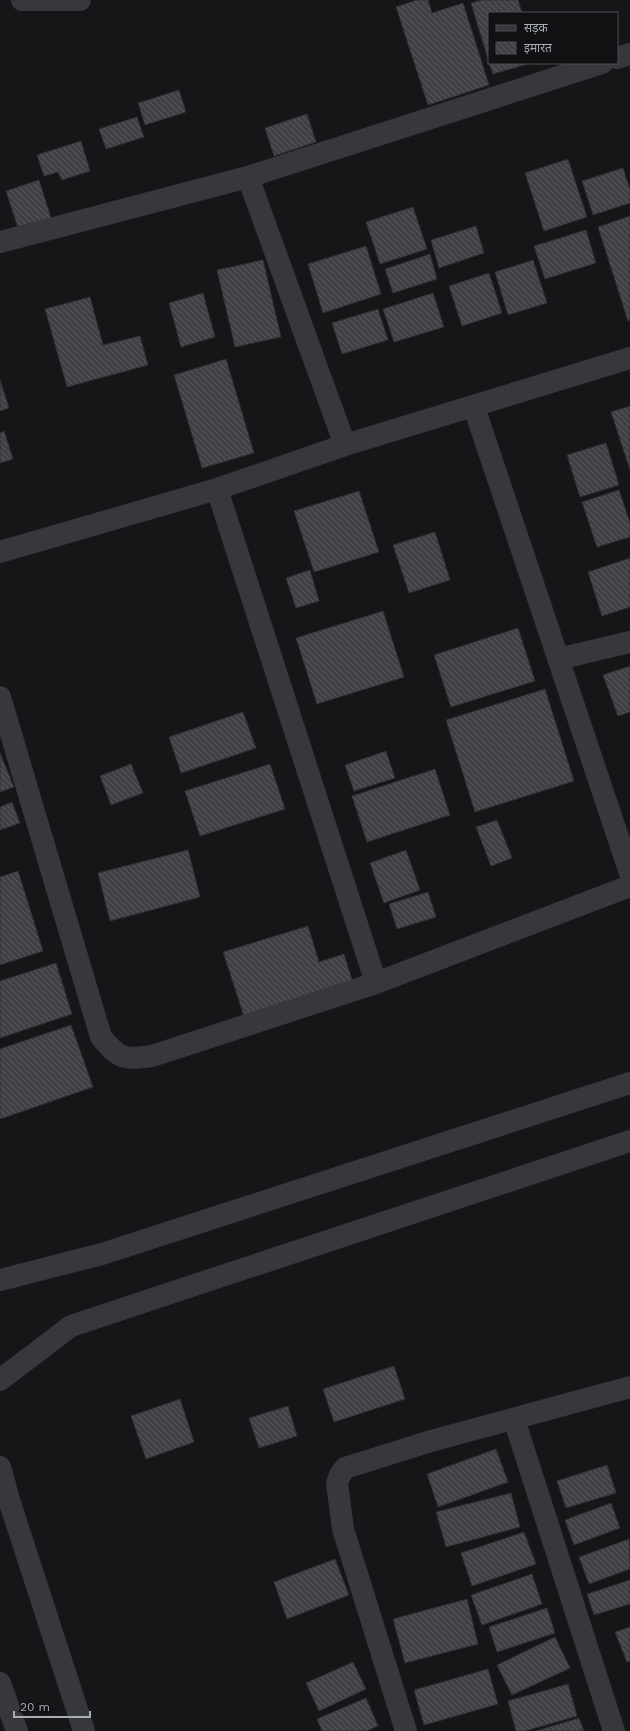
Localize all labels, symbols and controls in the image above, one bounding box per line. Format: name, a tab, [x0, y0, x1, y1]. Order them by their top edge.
legend	[488, 12, 618, 64]
text: सड़क	[524, 21, 549, 35]
text: इमारत	[524, 41, 553, 55]
scale bar	[14, 1693, 90, 1719]
text: 20 m	[20, 1700, 50, 1714]

